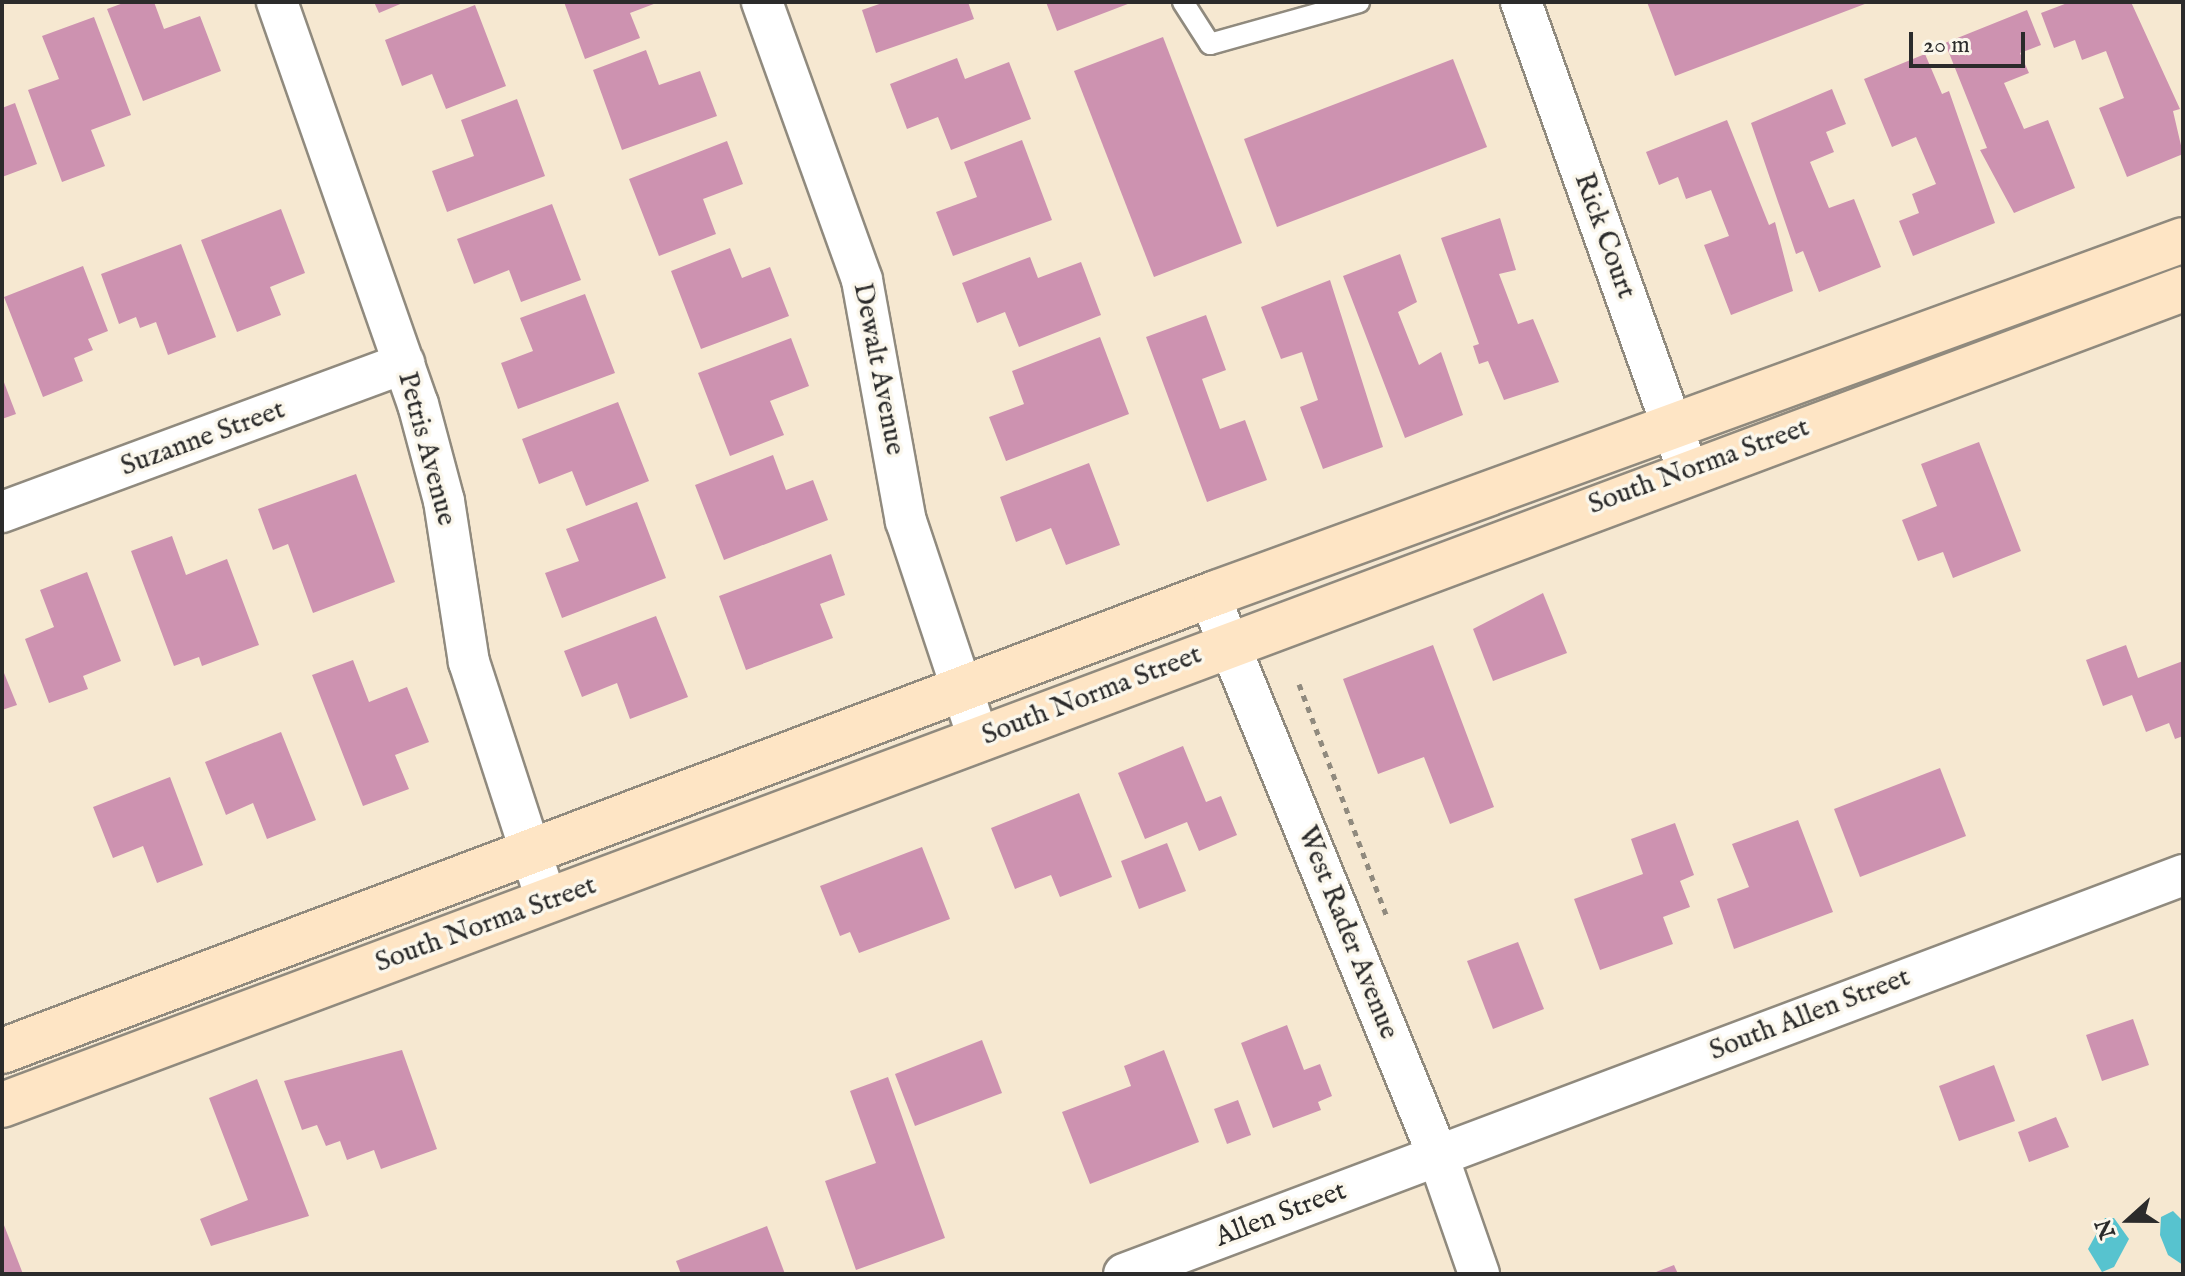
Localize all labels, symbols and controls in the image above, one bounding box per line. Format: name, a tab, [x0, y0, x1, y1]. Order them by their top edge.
scale bar	[1913, 16, 2029, 66]
text: 20 m	[1923, 30, 1970, 61]
street label: Rick Court	[1566, 169, 1642, 303]
street label: Dewalt Avenue	[845, 280, 911, 458]
street label: Petris Avenue	[389, 369, 463, 529]
street label: Suzanne Street	[116, 394, 290, 484]
street label: South Norma Street	[1584, 411, 1814, 523]
street label: South Norma Street	[977, 639, 1207, 753]
street label: West Rader Avenue	[1289, 822, 1405, 1044]
street label: South Norma Street	[371, 869, 601, 981]
street label: South Allen Street	[1705, 961, 1915, 1069]
street label: Allen Street	[1211, 1175, 1351, 1255]
north arrow	[2089, 1180, 2169, 1260]
text: N	[2090, 1215, 2123, 1243]

